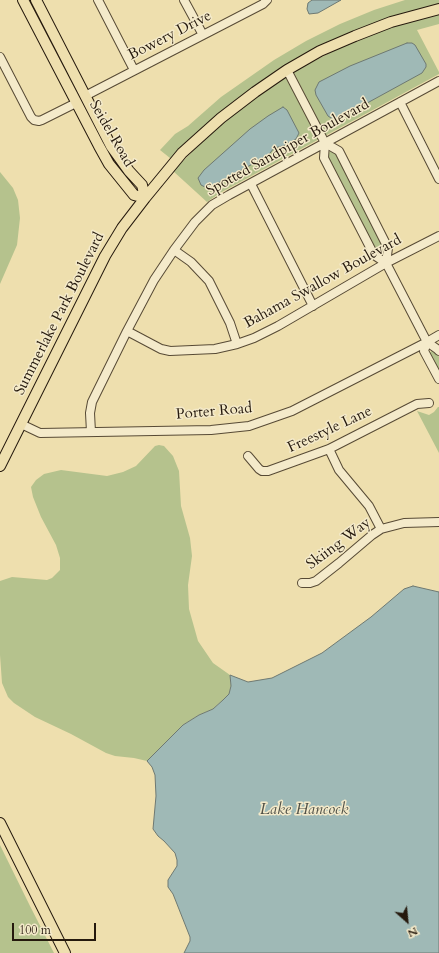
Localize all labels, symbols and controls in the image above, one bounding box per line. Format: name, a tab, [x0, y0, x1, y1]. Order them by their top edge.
street label: Bowery Drive	[125, 7, 215, 65]
street label: Spotted Sandpiper Boulevard	[203, 96, 373, 200]
street label: Seidel Road	[85, 97, 137, 171]
street label: Summerlake Park Boulevard	[11, 230, 109, 398]
street label: Bahama Swallow Boulevard	[241, 231, 405, 333]
street label: Porter Road	[175, 400, 253, 424]
street label: Freestyle Lane	[285, 403, 375, 457]
street label: Skiing Way	[303, 514, 375, 574]
water label: Lake Hancock	[260, 800, 348, 820]
north arrow	[387, 901, 427, 941]
scale bar	[14, 915, 98, 941]
text: 100 m	[19, 922, 51, 938]
text: N	[405, 923, 420, 941]

